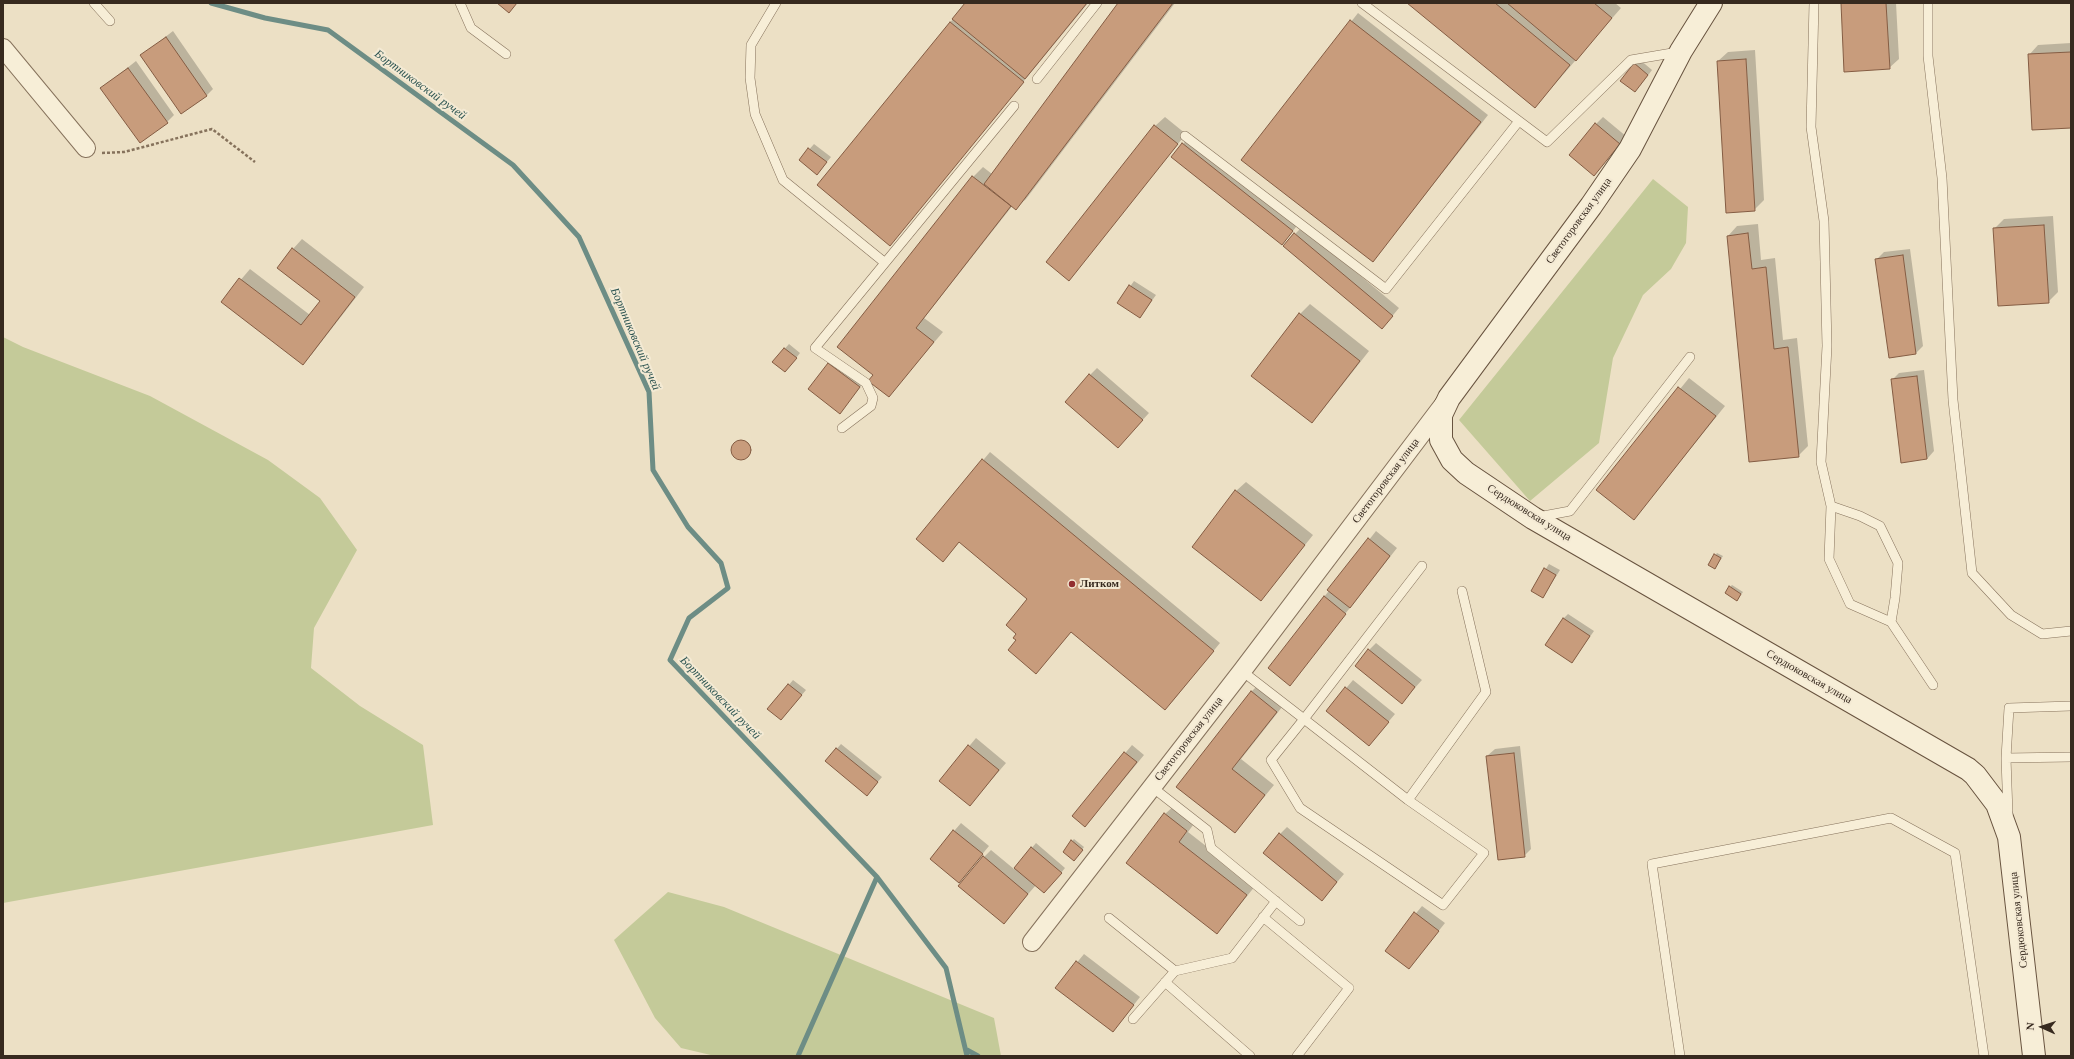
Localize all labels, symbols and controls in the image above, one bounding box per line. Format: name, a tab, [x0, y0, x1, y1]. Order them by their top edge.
water label: Бортниковский ручей	[371, 47, 469, 123]
street label: Светогоровская улица	[1543, 175, 1615, 267]
water label: Бортниковский ручей	[607, 286, 663, 392]
street label: Светогоровская улица	[1350, 436, 1422, 526]
street label: Сердюковская улица	[1484, 482, 1574, 544]
place label: Литком	[1080, 577, 1119, 591]
marker: Литком	[1067, 579, 1077, 589]
street label: Сердюковская улица	[1764, 647, 1854, 707]
water label: Бортниковский ручей	[677, 653, 763, 743]
street label: Светогоровская улица	[1152, 694, 1226, 784]
street label: Сердюковская улица	[2007, 871, 2031, 969]
north arrow	[2022, 1007, 2062, 1047]
text: N	[2024, 1022, 2036, 1031]

